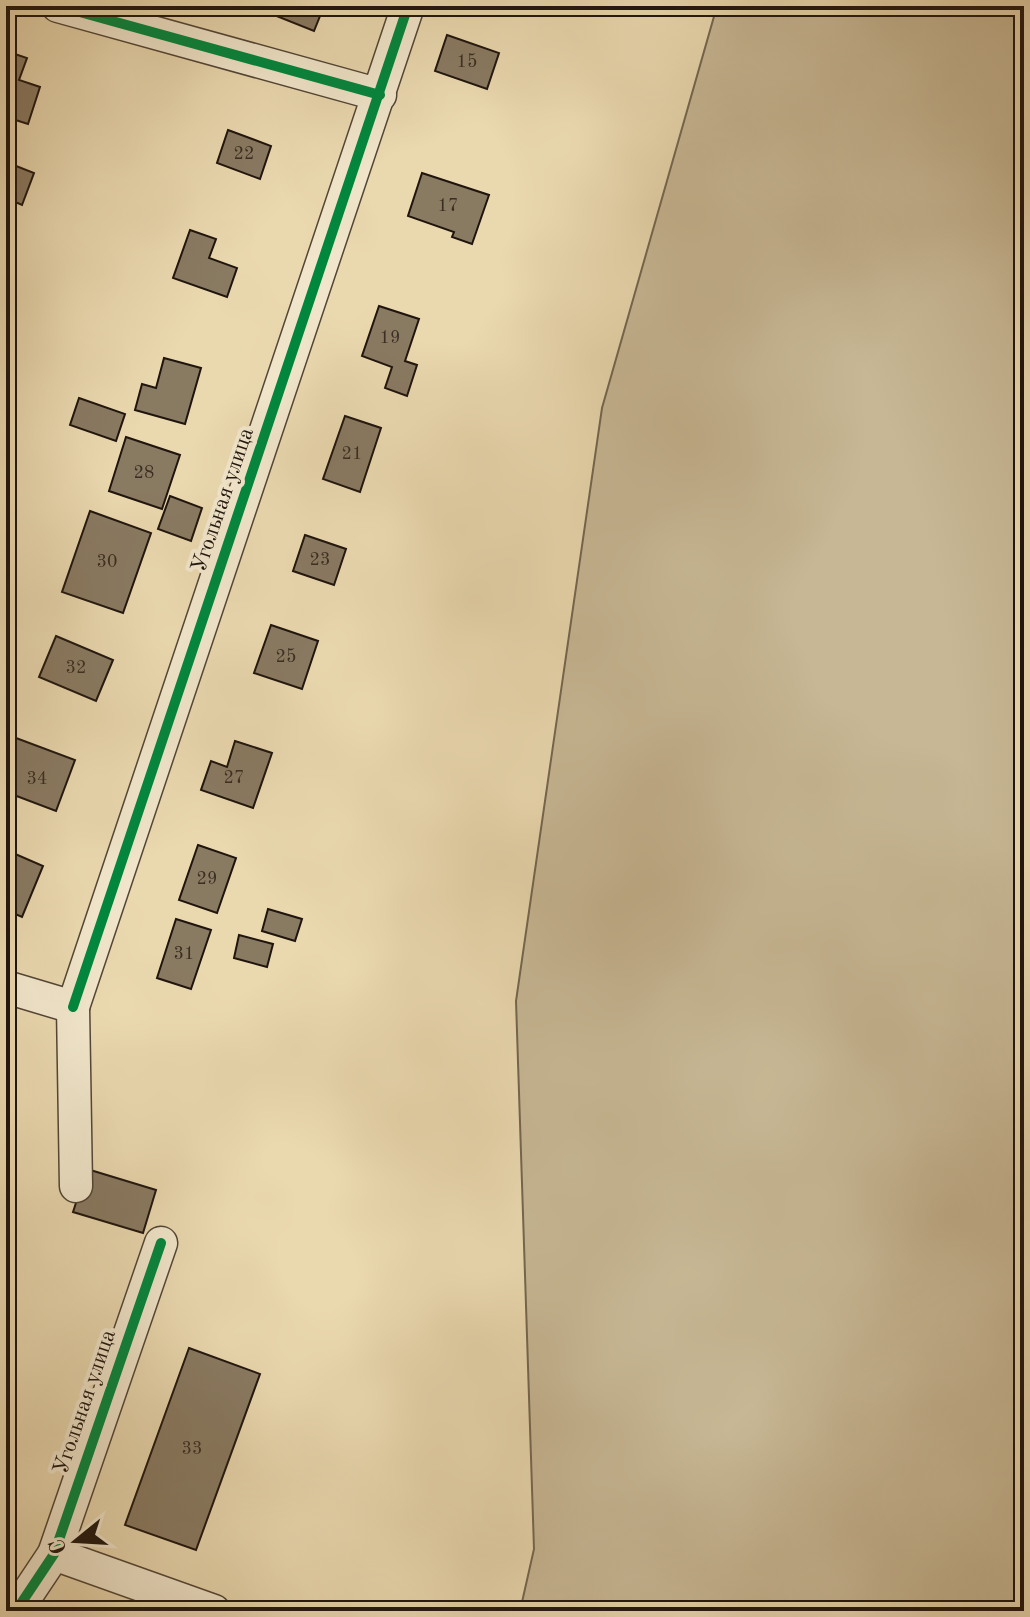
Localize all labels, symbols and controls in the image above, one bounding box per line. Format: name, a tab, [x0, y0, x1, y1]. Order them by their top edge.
house number: 15	[457, 53, 477, 71]
house number: 22	[234, 145, 254, 163]
house number: 17	[438, 197, 458, 215]
house number: 19	[380, 329, 400, 347]
street label: Угольная улица	[188, 425, 258, 575]
house number: 21	[342, 445, 362, 463]
house number: 28	[134, 464, 154, 482]
house number: 23	[310, 551, 330, 569]
house number: 30	[97, 553, 117, 571]
house number: 25	[276, 648, 296, 666]
house number: 32	[66, 659, 86, 677]
house number: 27	[224, 769, 244, 787]
house number: 34	[27, 770, 47, 788]
house number: 29	[197, 870, 217, 888]
house number: 31	[174, 945, 194, 963]
street label: Угольная улица	[50, 1327, 120, 1477]
house number: 33	[182, 1440, 202, 1458]
north arrow	[36, 1501, 116, 1581]
text: С	[46, 1536, 72, 1557]

